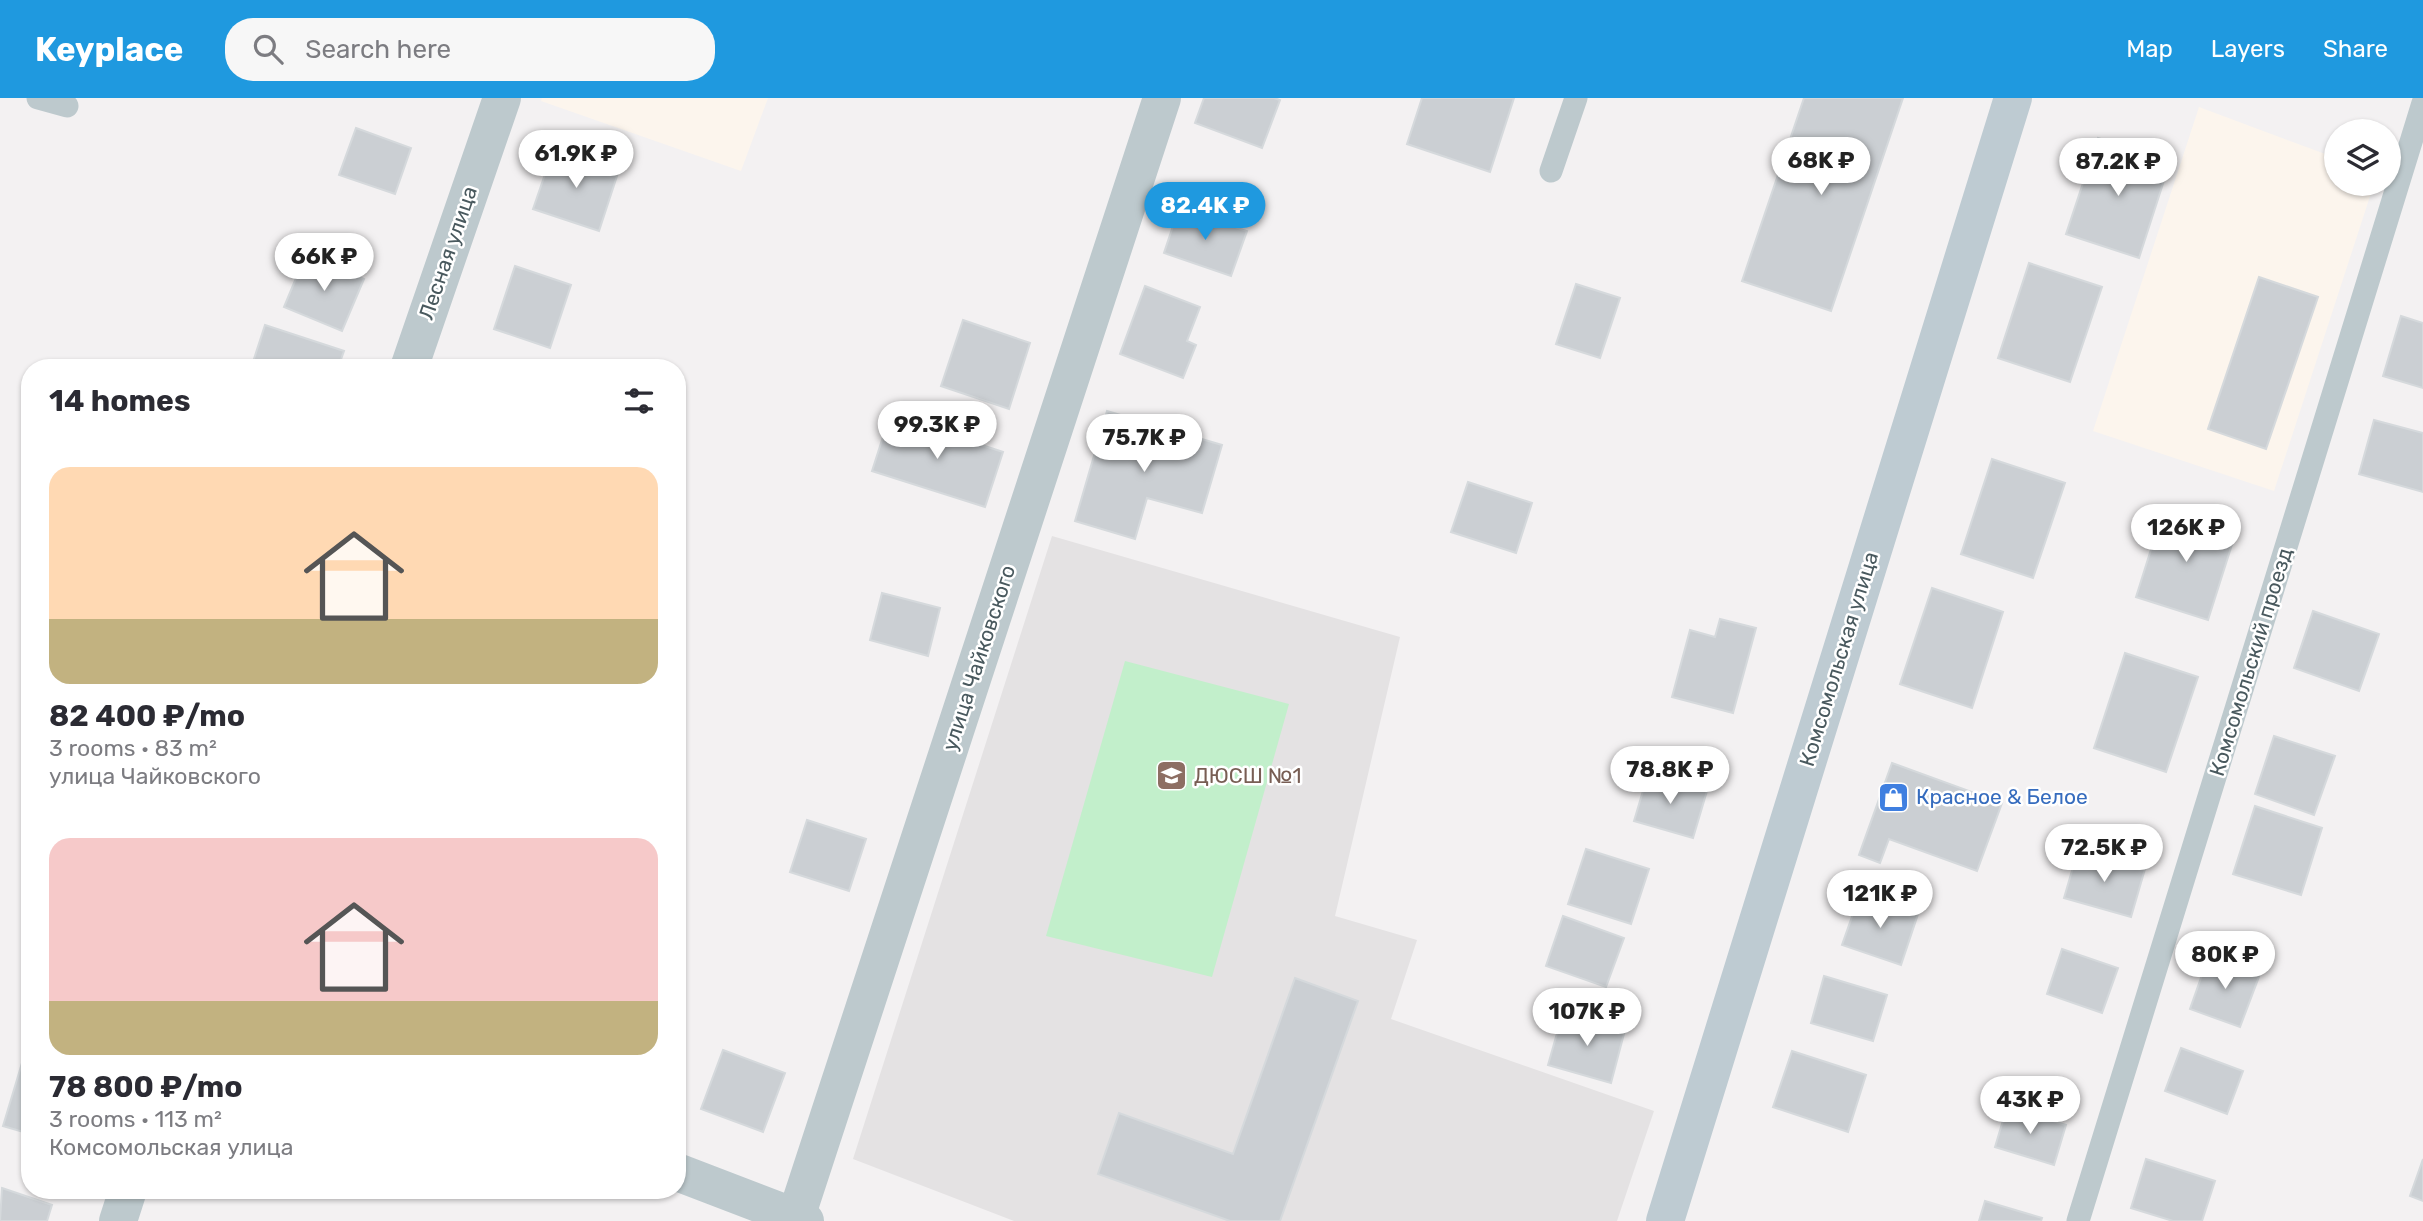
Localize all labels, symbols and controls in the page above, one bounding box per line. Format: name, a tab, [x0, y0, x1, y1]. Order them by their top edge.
search box	[225, 18, 715, 81]
text: Keyplace	[35, 30, 183, 69]
icon: search	[249, 30, 287, 68]
text: Search here	[305, 34, 451, 65]
text: Map	[2126, 35, 2173, 63]
text: Layers	[2211, 35, 2285, 63]
text: Share	[2323, 35, 2388, 63]
map controls	[2324, 119, 2401, 196]
button: layers	[2324, 119, 2401, 196]
pin: 61.9K ₽	[511, 130, 641, 190]
pin: 68K ₽	[1772, 138, 1870, 197]
text: 61.9K ₽	[535, 139, 617, 167]
pin: 87.2K ₽	[2053, 139, 2183, 198]
text: 68K ₽	[1787, 146, 1855, 174]
text: 87.2K ₽	[2075, 147, 2161, 175]
street label: Лесная улица	[413, 183, 482, 323]
pin: 82.4K ₽	[1140, 183, 1270, 242]
text: 82.4K ₽	[1160, 191, 1250, 219]
pin: 66K ₽	[275, 234, 373, 293]
text: 66K ₽	[291, 242, 357, 270]
icon: filters	[620, 382, 658, 420]
text: 14 homes	[49, 383, 191, 419]
pin: 99.3K ₽	[872, 402, 1002, 461]
text: 99.3K ₽	[894, 410, 980, 438]
pin: 75.7K ₽	[1079, 414, 1209, 474]
text: 75.7K ₽	[1102, 423, 1186, 451]
pin: 126K ₽	[2129, 504, 2243, 564]
icon: home	[291, 513, 417, 639]
text: 126K ₽	[2147, 513, 2225, 541]
street label: Комсомольский проезд	[2204, 545, 2297, 779]
street label: Комсомольская улица	[1794, 548, 1883, 769]
street label: улица Чайковского	[937, 562, 1020, 754]
text: 82 400 ₽/mo	[49, 698, 245, 734]
text: 3 rooms · 83 m²	[49, 734, 217, 762]
pin: 78.8K ₽	[1605, 746, 1735, 806]
text: 78.8K ₽	[1626, 755, 1714, 783]
school or university icon: ДЮСШ №1	[1154, 759, 1188, 793]
text: улица Чайковского	[49, 762, 261, 790]
place label: ДЮСШ №1	[1194, 763, 1301, 788]
shop icon: Красное & Белое	[1876, 780, 1910, 814]
place label: Красное & Белое	[1916, 784, 2088, 809]
pin: 72.5K ₽	[2039, 824, 2169, 884]
text: 72.5K ₽	[2061, 833, 2147, 861]
pin: 121K ₽	[1823, 870, 1937, 930]
text: 121K ₽	[1843, 879, 1917, 907]
icon: home	[291, 884, 417, 1010]
pin: 80K ₽	[2176, 932, 2274, 991]
text: 80K ₽	[2191, 940, 2259, 968]
pin: 107K ₽	[1530, 988, 1644, 1048]
text: 107K ₽	[1549, 997, 1625, 1025]
text: 78 800 ₽/mo	[49, 1069, 243, 1105]
pin: 43K ₽	[1981, 1076, 2079, 1136]
text: 43K ₽	[1996, 1085, 2064, 1113]
text: 3 rooms · 113 m²	[49, 1105, 222, 1133]
text: Комсомольская улица	[49, 1133, 293, 1161]

